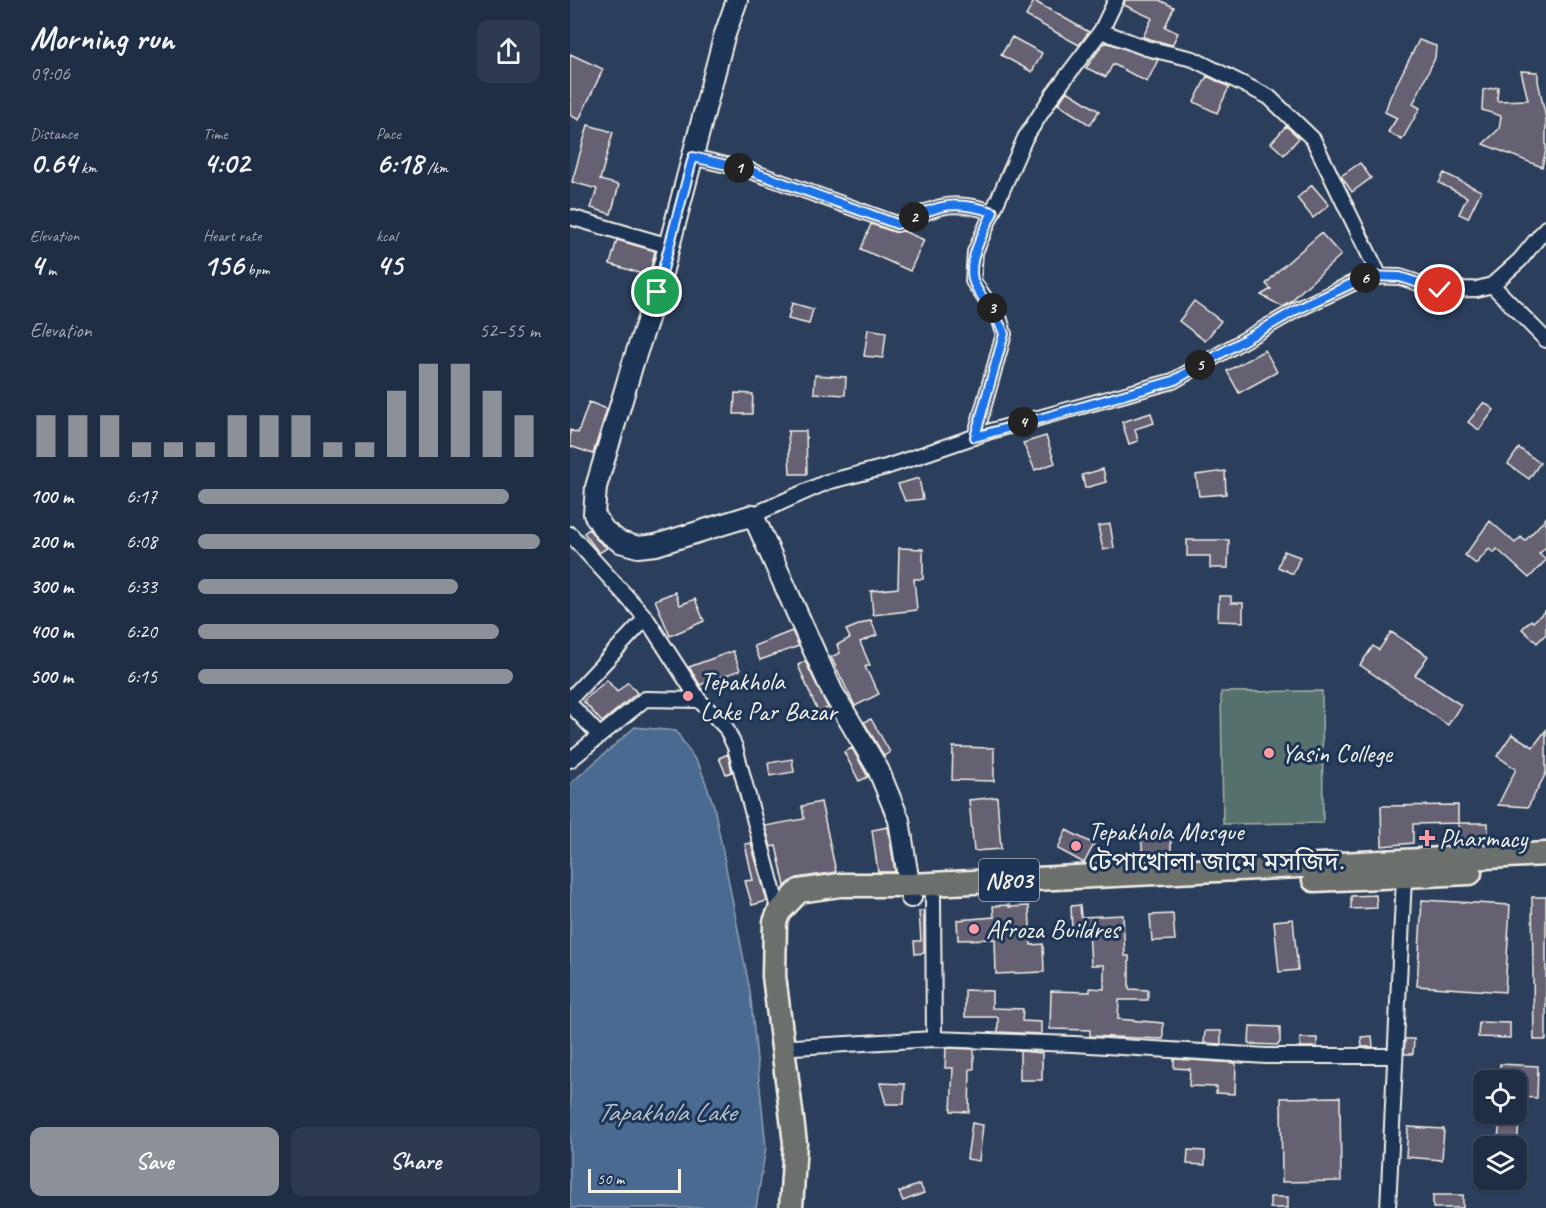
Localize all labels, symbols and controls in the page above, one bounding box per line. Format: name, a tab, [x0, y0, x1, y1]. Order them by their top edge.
text: Morning run	[30, 17, 174, 59]
button: share	[477, 20, 540, 83]
text: 09:06	[30, 61, 70, 86]
text: Distance	[30, 124, 78, 144]
text: Time	[203, 124, 227, 144]
text: Pace	[376, 124, 401, 144]
text: 0.64	[30, 144, 77, 182]
text: 4:02	[203, 144, 249, 182]
text: 6:18	[376, 144, 423, 182]
pin: 1	[724, 153, 754, 183]
text: km	[77, 158, 97, 178]
text: /km	[423, 158, 448, 178]
text: 1	[735, 158, 743, 178]
pin: 2	[899, 202, 929, 232]
text: 2	[910, 207, 918, 227]
text: Elevation	[30, 226, 79, 246]
text: Heart rate	[203, 226, 261, 246]
text: kcal	[376, 226, 397, 246]
text: 4	[30, 246, 44, 284]
text: 156	[203, 246, 244, 284]
text: 45	[376, 246, 403, 284]
text: m	[44, 260, 56, 280]
text: bpm	[244, 260, 270, 280]
pin: 6	[1350, 263, 1380, 293]
pin	[1414, 264, 1465, 315]
pin	[631, 266, 682, 317]
text: 6	[1361, 268, 1369, 288]
icon: check	[1423, 273, 1456, 306]
icon: arrive	[640, 275, 673, 308]
pin: 3	[977, 293, 1007, 323]
text: 3	[988, 298, 996, 318]
text: Elevation	[30, 318, 92, 343]
text: 52–55 m	[479, 318, 540, 343]
pin: 5	[1185, 350, 1215, 380]
text: 5	[1197, 355, 1203, 375]
pin: 4	[1008, 407, 1038, 437]
text: 4	[1019, 412, 1027, 432]
text: 100 m	[30, 484, 73, 509]
text: 6:17	[126, 484, 157, 509]
text: 200 m	[30, 529, 73, 554]
text: 6:08	[126, 529, 157, 554]
text: 300 m	[30, 574, 73, 599]
text: 6:33	[126, 574, 157, 599]
text: 400 m	[30, 619, 73, 644]
text: 6:20	[126, 619, 157, 644]
text: 500 m	[30, 664, 73, 689]
text: 6:15	[126, 664, 157, 689]
place label: Tepakhola Lake Par Bazar	[700, 665, 839, 728]
marker: Tepakhola Lake Par Bazar	[681, 689, 695, 703]
place label: Yasin College	[1281, 737, 1394, 770]
marker: Yasin College	[1262, 746, 1276, 760]
place label: Tepakhola Mosque টেপাখোলা জামে মসজিদ.	[1088, 815, 1345, 878]
place label: Pharmacy	[1439, 822, 1529, 855]
marker: Pharmacy	[1420, 831, 1434, 845]
marker: Tepakhola Mosque টেপাখোলা জামে মসজিদ.	[1069, 839, 1083, 853]
road number: N803	[979, 859, 1039, 901]
place label: Afroza Buildres	[986, 913, 1121, 946]
marker: Afroza Buildres	[967, 922, 981, 936]
map controls	[1473, 1070, 1527, 1190]
button: locate	[1473, 1070, 1527, 1124]
water label: Tapakhola Lake	[597, 1095, 739, 1129]
button: Save	[30, 1127, 279, 1196]
button: Share	[291, 1127, 540, 1196]
button: layers	[1473, 1136, 1527, 1190]
scale bar	[588, 1166, 681, 1194]
text: 50 m	[597, 1169, 624, 1189]

